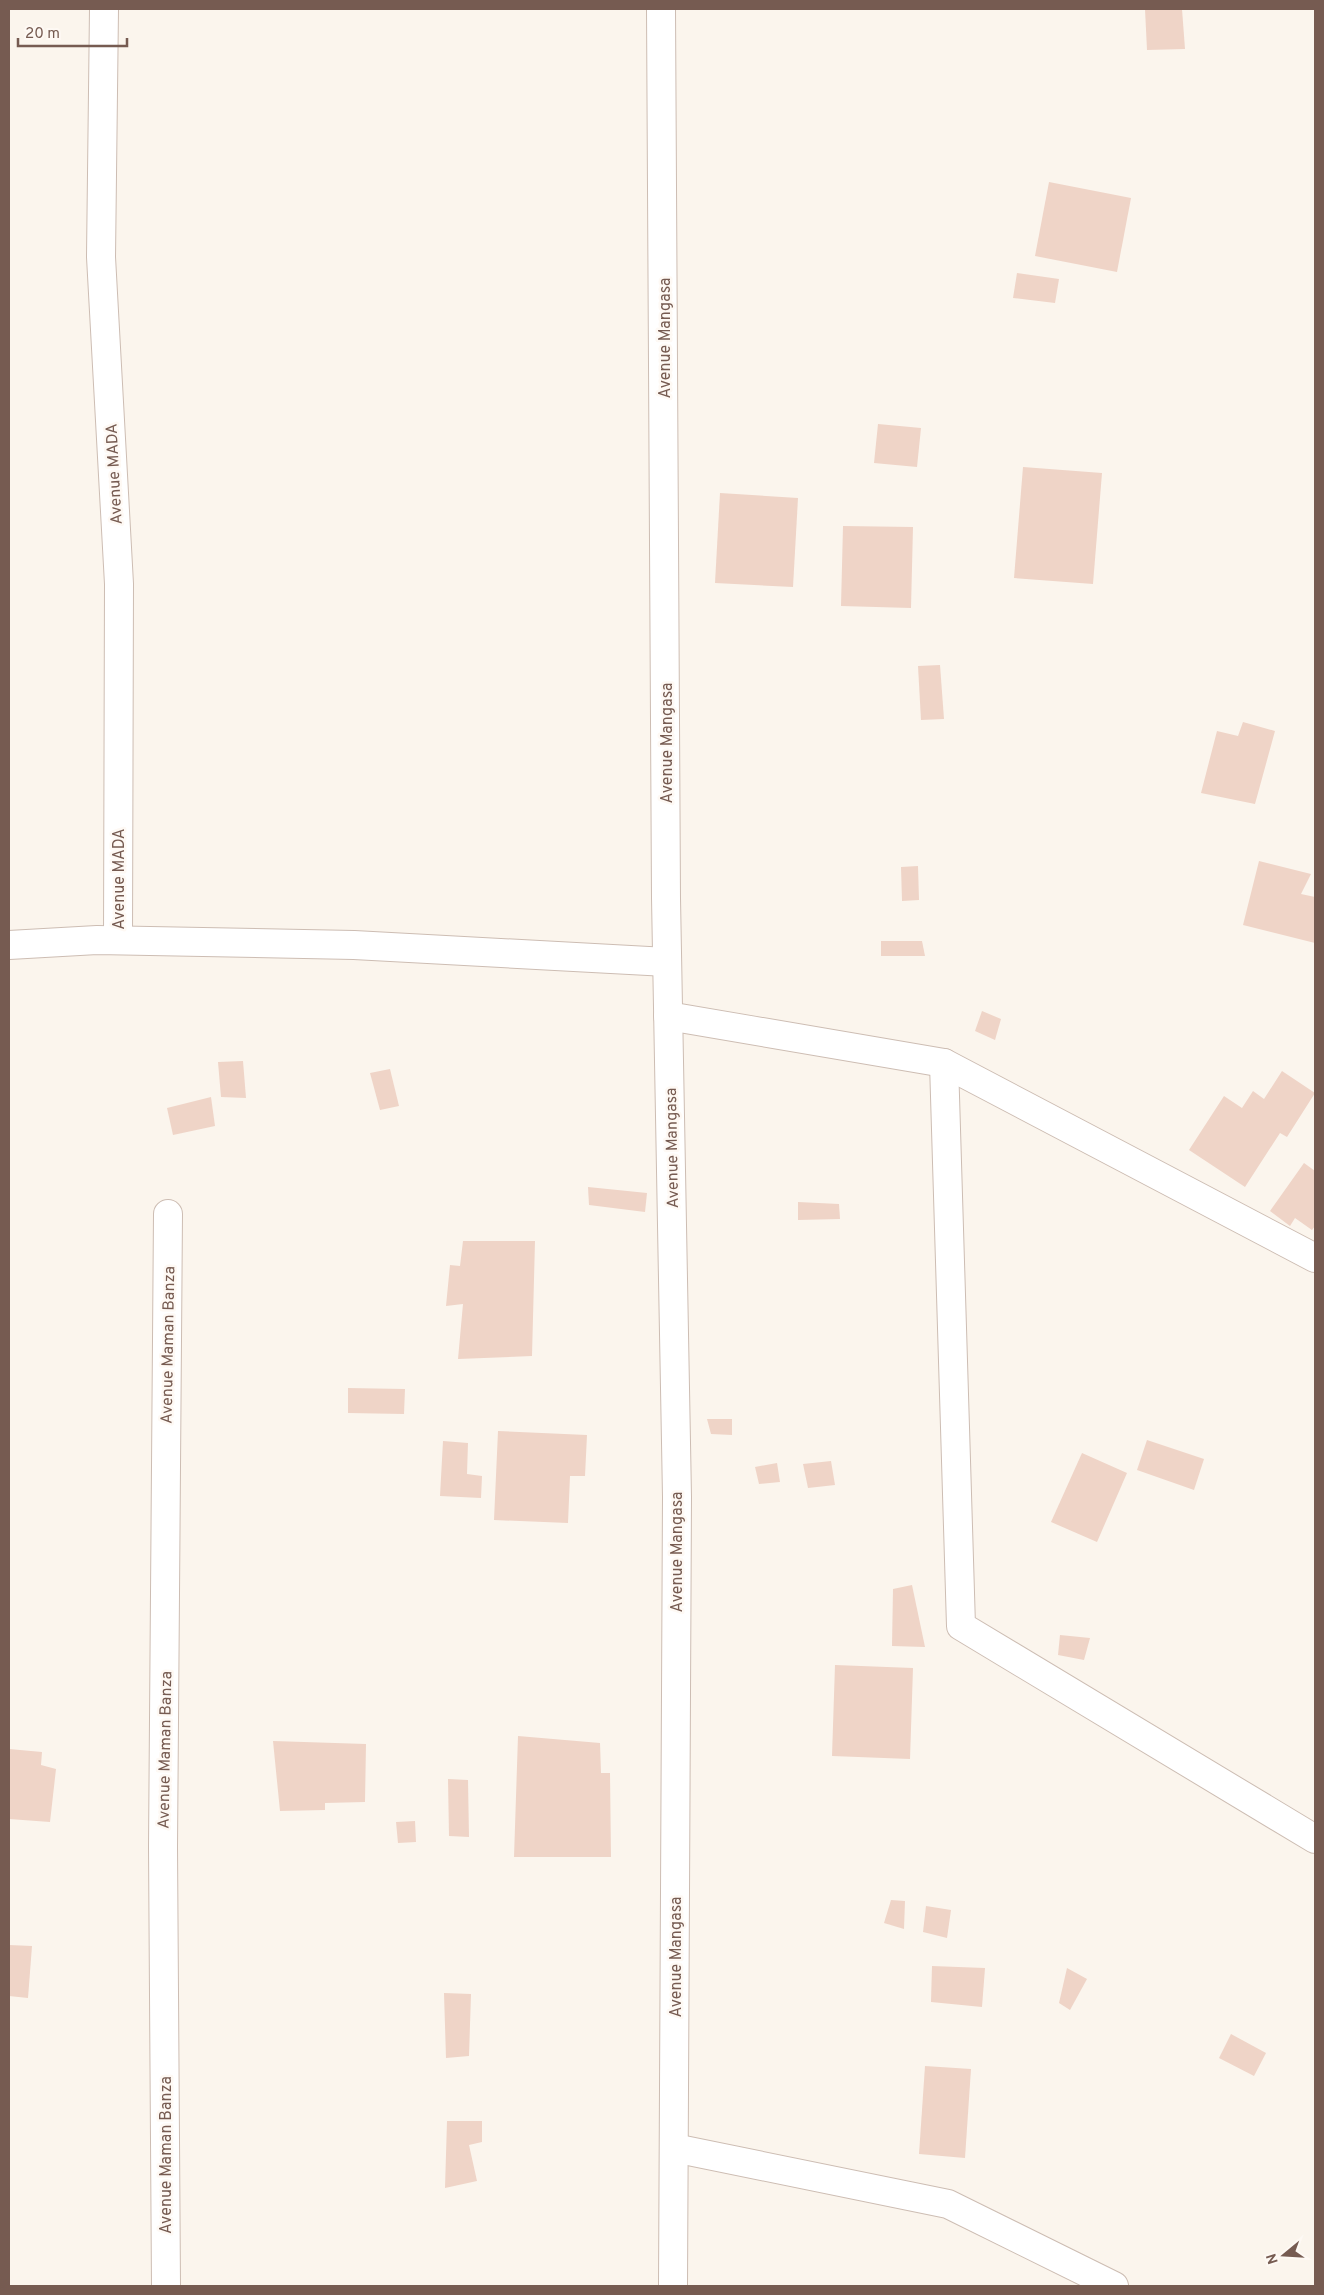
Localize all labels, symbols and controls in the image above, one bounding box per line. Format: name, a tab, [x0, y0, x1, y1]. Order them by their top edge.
scale bar	[18, 15, 126, 47]
text: 20 m	[25, 25, 60, 44]
street label: Avenue Mangasa	[656, 278, 676, 398]
street label: Avenue MADA	[102, 423, 128, 525]
street label: Avenue Mangasa	[658, 683, 678, 803]
street label: Avenue MADA	[110, 828, 130, 930]
street label: Avenue Mangasa	[662, 1087, 684, 1209]
street label: Avenue Maman Banza	[158, 1266, 180, 1424]
street label: Avenue Mangasa	[668, 1492, 688, 1612]
street label: Avenue Maman Banza	[155, 1671, 177, 1829]
street label: Avenue Mangasa	[667, 1897, 687, 2017]
street label: Avenue Maman Banza	[157, 2076, 177, 2234]
north arrow	[1259, 2230, 1309, 2280]
text: N	[1263, 2251, 1283, 2266]

